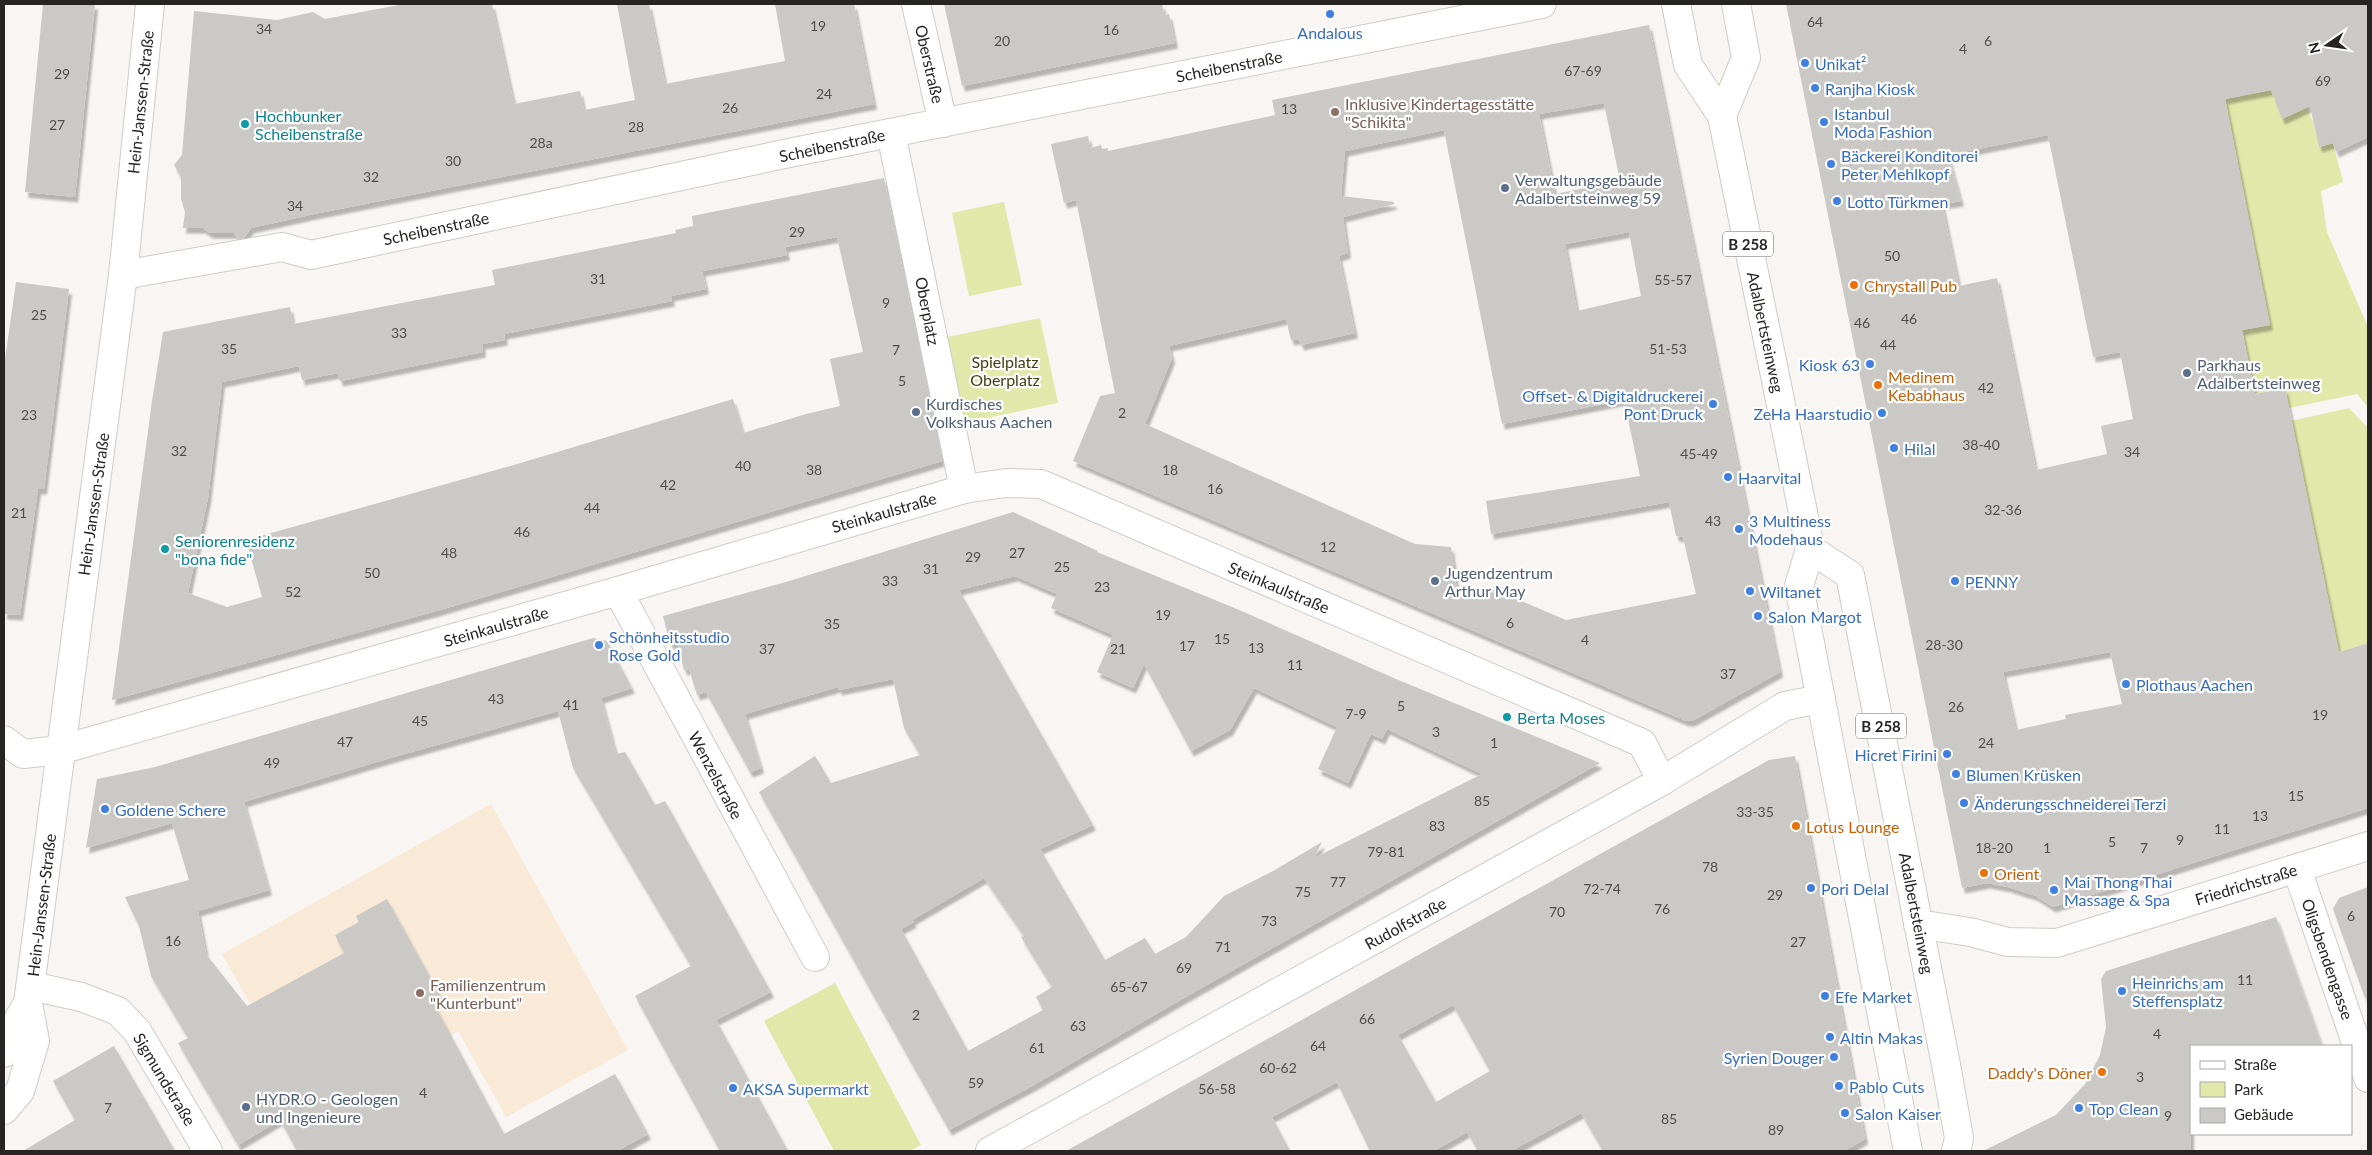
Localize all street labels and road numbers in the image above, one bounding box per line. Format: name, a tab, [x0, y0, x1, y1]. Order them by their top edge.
street label: Oberstraße	[912, 23, 948, 105]
street label: Hein-Janssen-Straße	[123, 29, 157, 175]
street label: Scheibenstraße	[1174, 46, 1284, 86]
street label: Scheibenstraße	[777, 124, 887, 166]
street label: Scheibenstraße	[381, 207, 491, 249]
road number: B 258	[1723, 232, 1773, 256]
street label: Adalbertsteinweg	[1744, 270, 1788, 394]
street label: Oberplatz	[912, 275, 944, 347]
street label: Hein-Janssen-Straße	[74, 431, 112, 577]
street label: Steinkaulstraße	[829, 488, 939, 536]
street label: Steinkaulstraße	[1226, 557, 1332, 617]
street label: Steinkaulstraße	[441, 602, 551, 650]
road number: B 258	[1856, 714, 1906, 738]
street label: Wenzelstraße	[685, 728, 747, 822]
street label: Hein-Janssen-Straße	[23, 832, 59, 978]
street label: Adalbertsteinweg	[1896, 851, 1938, 975]
street label: Friedrichstraße	[2193, 859, 2299, 909]
street label: Rudolfstraße	[1361, 893, 1449, 953]
street label: Oligsbendengasse	[2298, 896, 2358, 1022]
street label: Sigmundstraße	[130, 1029, 200, 1129]

